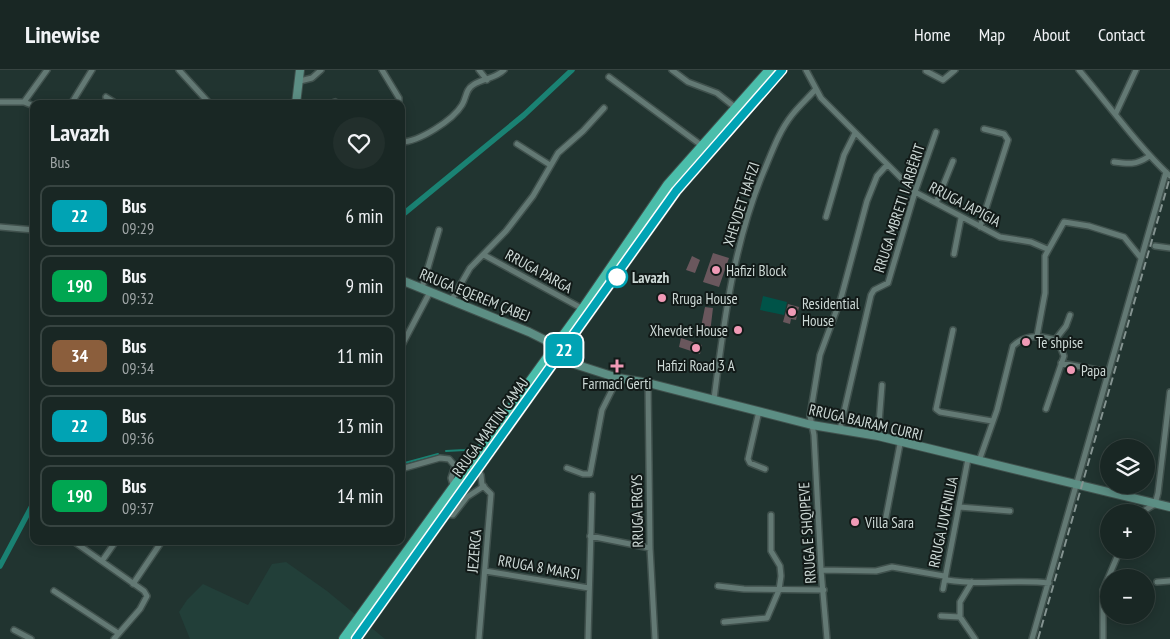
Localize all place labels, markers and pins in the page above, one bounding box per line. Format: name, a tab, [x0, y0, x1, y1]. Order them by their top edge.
place label: Hafizi Block	[726, 261, 787, 280]
marker: Hafizi Block	[710, 264, 722, 276]
marker: Lavazh	[606, 266, 628, 288]
place label: Lavazh	[632, 268, 669, 287]
place label: Rruga House	[672, 289, 738, 308]
marker: Rruga House	[656, 292, 668, 304]
place label: Residential House	[802, 294, 860, 330]
marker: Residential House	[786, 306, 798, 318]
place label: Xhevdet House	[650, 321, 728, 340]
marker: Xhevdet House	[732, 324, 744, 336]
place label: Te shpise	[1036, 333, 1083, 352]
marker: Te shpise	[1020, 336, 1032, 348]
marker: Hafizi Road 3 A	[690, 342, 702, 354]
place label: Hafizi Road 3 A	[657, 356, 736, 375]
marker: Farmaci Gerti	[611, 360, 623, 372]
place label: Papa	[1081, 361, 1106, 380]
marker: Papa	[1065, 364, 1077, 376]
place label: Farmaci Gerti	[582, 374, 652, 393]
place label: Villa Sara	[864, 513, 914, 532]
marker: Villa Sara	[849, 516, 861, 528]

